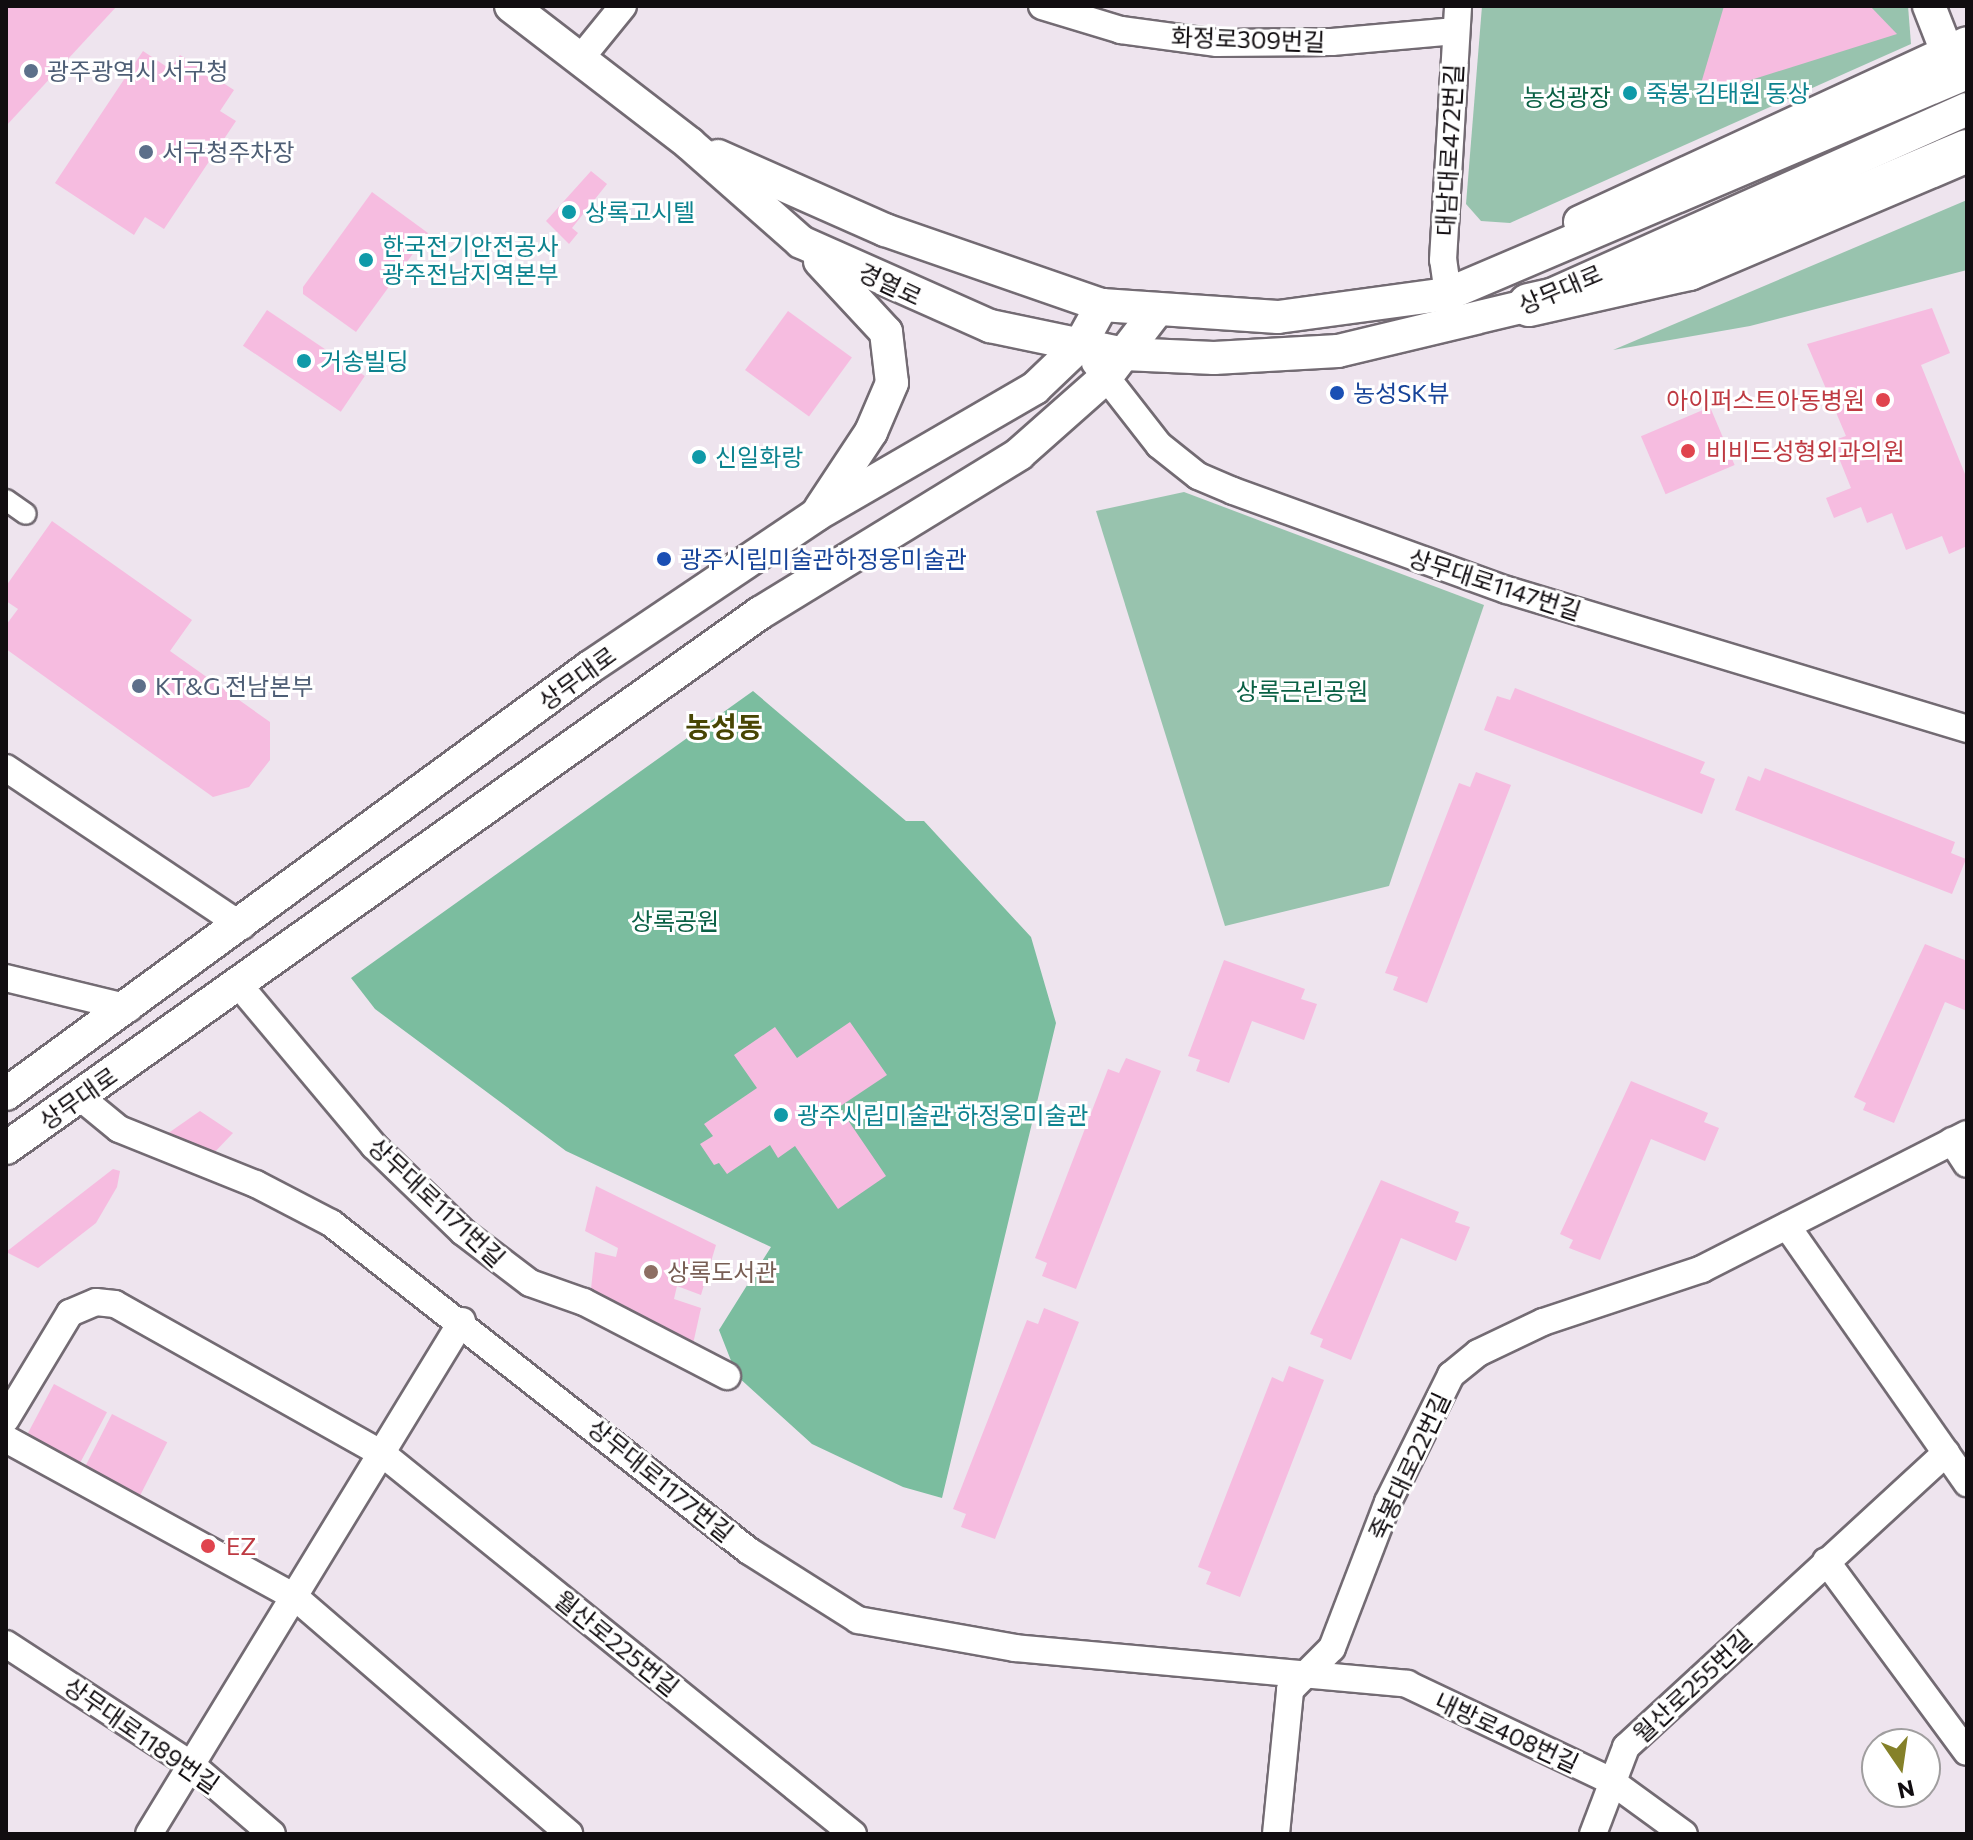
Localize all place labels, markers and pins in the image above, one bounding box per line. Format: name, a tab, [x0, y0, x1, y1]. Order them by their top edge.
place label: 광주광역시 서구청	[47, 57, 228, 85]
marker: 광주광역시 서구청	[22, 62, 40, 80]
place label: 죽봉 김태원 동상	[1646, 79, 1810, 107]
marker: 죽봉 김태원 동상	[1621, 84, 1639, 102]
place label: 서구청주차장	[162, 138, 294, 166]
marker: 서구청주차장	[137, 143, 155, 161]
place label: 상록고시텔	[585, 198, 695, 226]
marker: 상록고시텔	[560, 203, 578, 221]
place label: 한국전기안전공사 광주전남지역본부	[382, 232, 559, 288]
marker: 한국전기안전공사 광주전남지역본부	[357, 251, 375, 269]
place label: 거송빌딩	[320, 347, 408, 375]
marker: 거송빌딩	[295, 352, 313, 370]
place label: 농성SK뷰	[1353, 379, 1449, 407]
marker: 농성SK뷰	[1328, 384, 1346, 402]
place label: 아이퍼스트아동병원	[1666, 386, 1865, 414]
marker: 아이퍼스트아동병원	[1872, 389, 1894, 411]
place label: 비비드성형외과의원	[1706, 437, 1905, 465]
marker: 비비드성형외과의원	[1677, 440, 1699, 462]
place label: 신일화랑	[715, 443, 803, 471]
marker: 신일화랑	[690, 448, 708, 466]
place label: 광주시립미술관하정웅미술관	[680, 545, 967, 573]
marker: 광주시립미술관하정웅미술관	[655, 550, 673, 568]
place label: KT&G 전남본부	[155, 672, 313, 700]
marker: KT&G 전남본부	[130, 677, 148, 695]
place label: 광주시립미술관 하정웅미술관	[797, 1101, 1089, 1129]
marker: 광주시립미술관 하정웅미술관	[772, 1106, 790, 1124]
place label: 상록도서관	[667, 1258, 777, 1286]
marker: 상록도서관	[642, 1263, 660, 1281]
place label: EZ	[226, 1532, 256, 1560]
marker: EZ	[197, 1535, 219, 1557]

